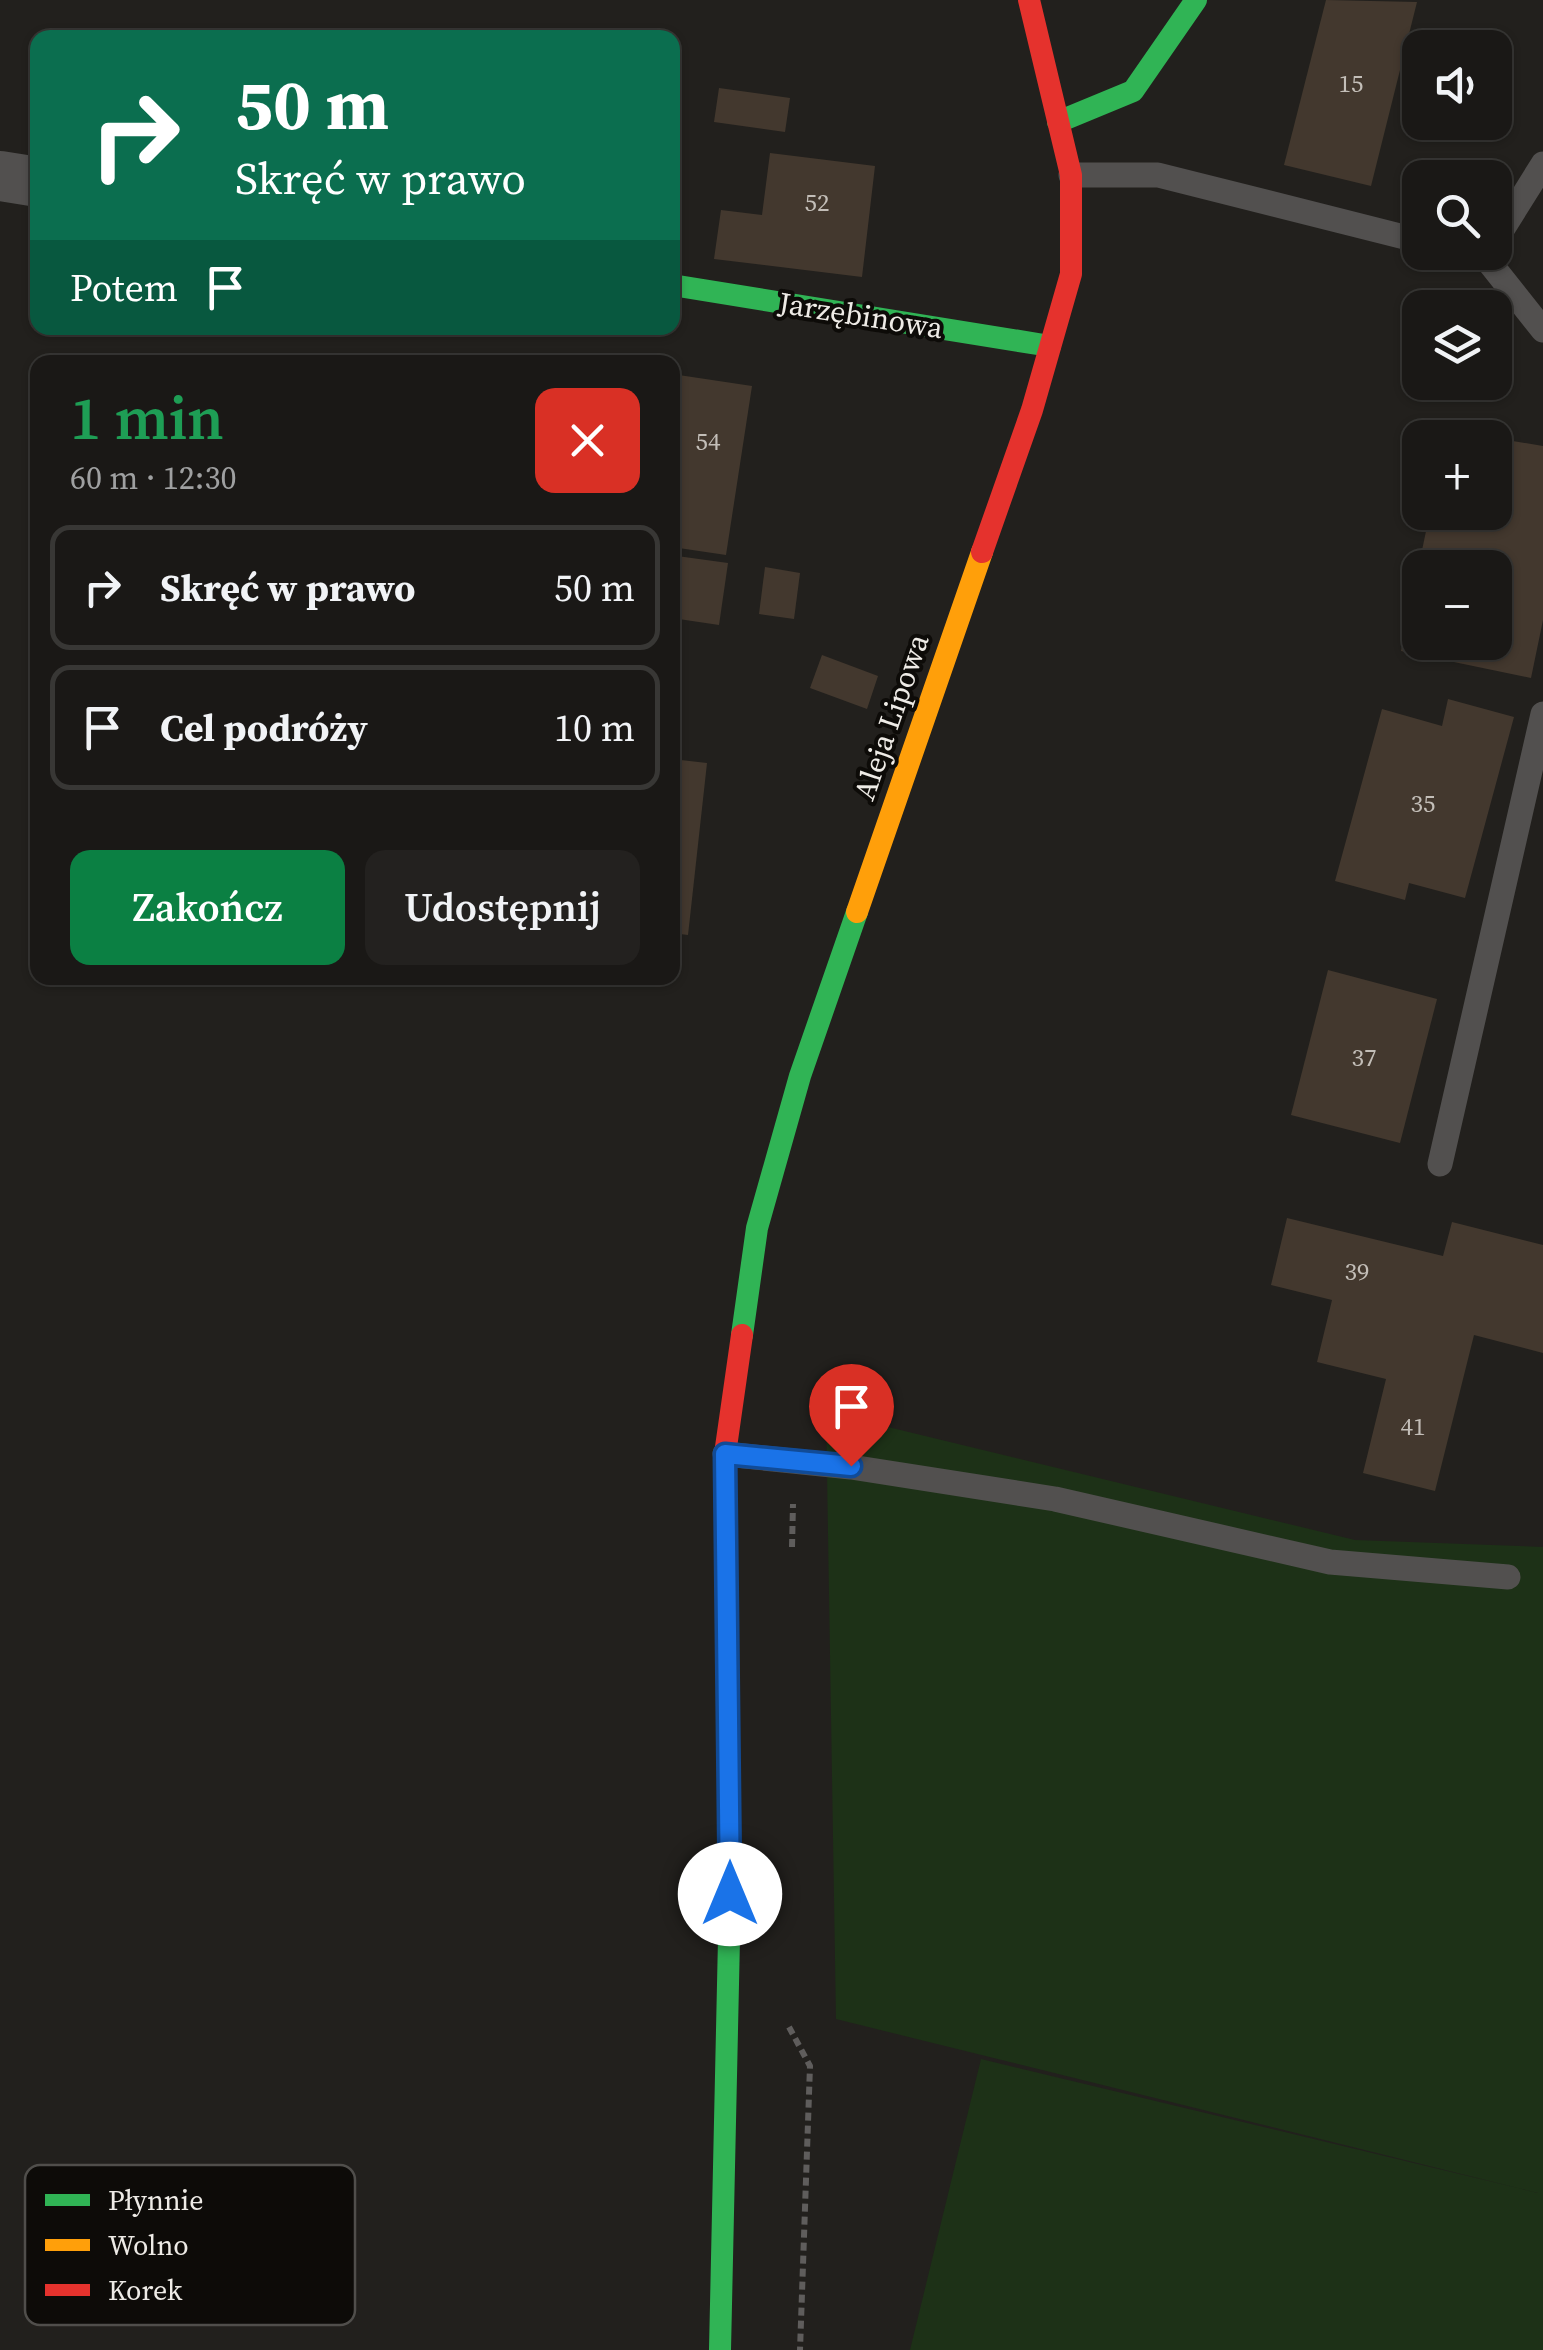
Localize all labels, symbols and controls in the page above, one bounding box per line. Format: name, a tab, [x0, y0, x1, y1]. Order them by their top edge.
map controls	[1402, 30, 1512, 660]
button: sound	[1402, 30, 1512, 140]
text: 50 m	[235, 56, 389, 152]
house number: 15	[1338, 66, 1364, 100]
icon: right	[70, 70, 200, 200]
text: Skręć w prawo	[235, 147, 526, 209]
button: search	[1402, 160, 1512, 270]
house number: 52	[804, 185, 830, 219]
icon: arrive	[198, 260, 253, 315]
text: Potem	[70, 262, 178, 314]
street label: Jarzębinowa	[775, 282, 947, 348]
button: layers	[1402, 290, 1512, 400]
text: 1 min	[70, 377, 224, 459]
button: close	[535, 388, 640, 493]
button: +	[1402, 420, 1512, 530]
house number: 54	[695, 424, 721, 458]
text: 60 m · 12:30	[70, 456, 236, 500]
button: −	[1402, 550, 1512, 660]
icon: right	[75, 560, 130, 615]
text: Skręć w prawo	[160, 562, 416, 614]
text: 50 m	[554, 562, 635, 614]
street label: Aleja Lipowa	[843, 628, 939, 805]
icon: arrive	[75, 700, 130, 755]
text: Cel podróży	[160, 702, 368, 754]
text: 10 m	[554, 702, 635, 754]
house number: 35	[1410, 786, 1436, 820]
button: Zakończ	[70, 850, 345, 965]
button: Udostępnij	[365, 850, 640, 965]
house number: 37	[1351, 1040, 1377, 1074]
house number: 39	[1344, 1254, 1370, 1288]
pin	[809, 1364, 894, 1467]
icon: arrive	[824, 1379, 879, 1434]
house number: 41	[1400, 1409, 1426, 1443]
position arrow	[678, 1842, 782, 1946]
legend	[25, 2165, 355, 2325]
text: Płynnie	[108, 2181, 203, 2219]
text: Wolno	[108, 2226, 189, 2264]
text: Korek	[108, 2271, 183, 2309]

